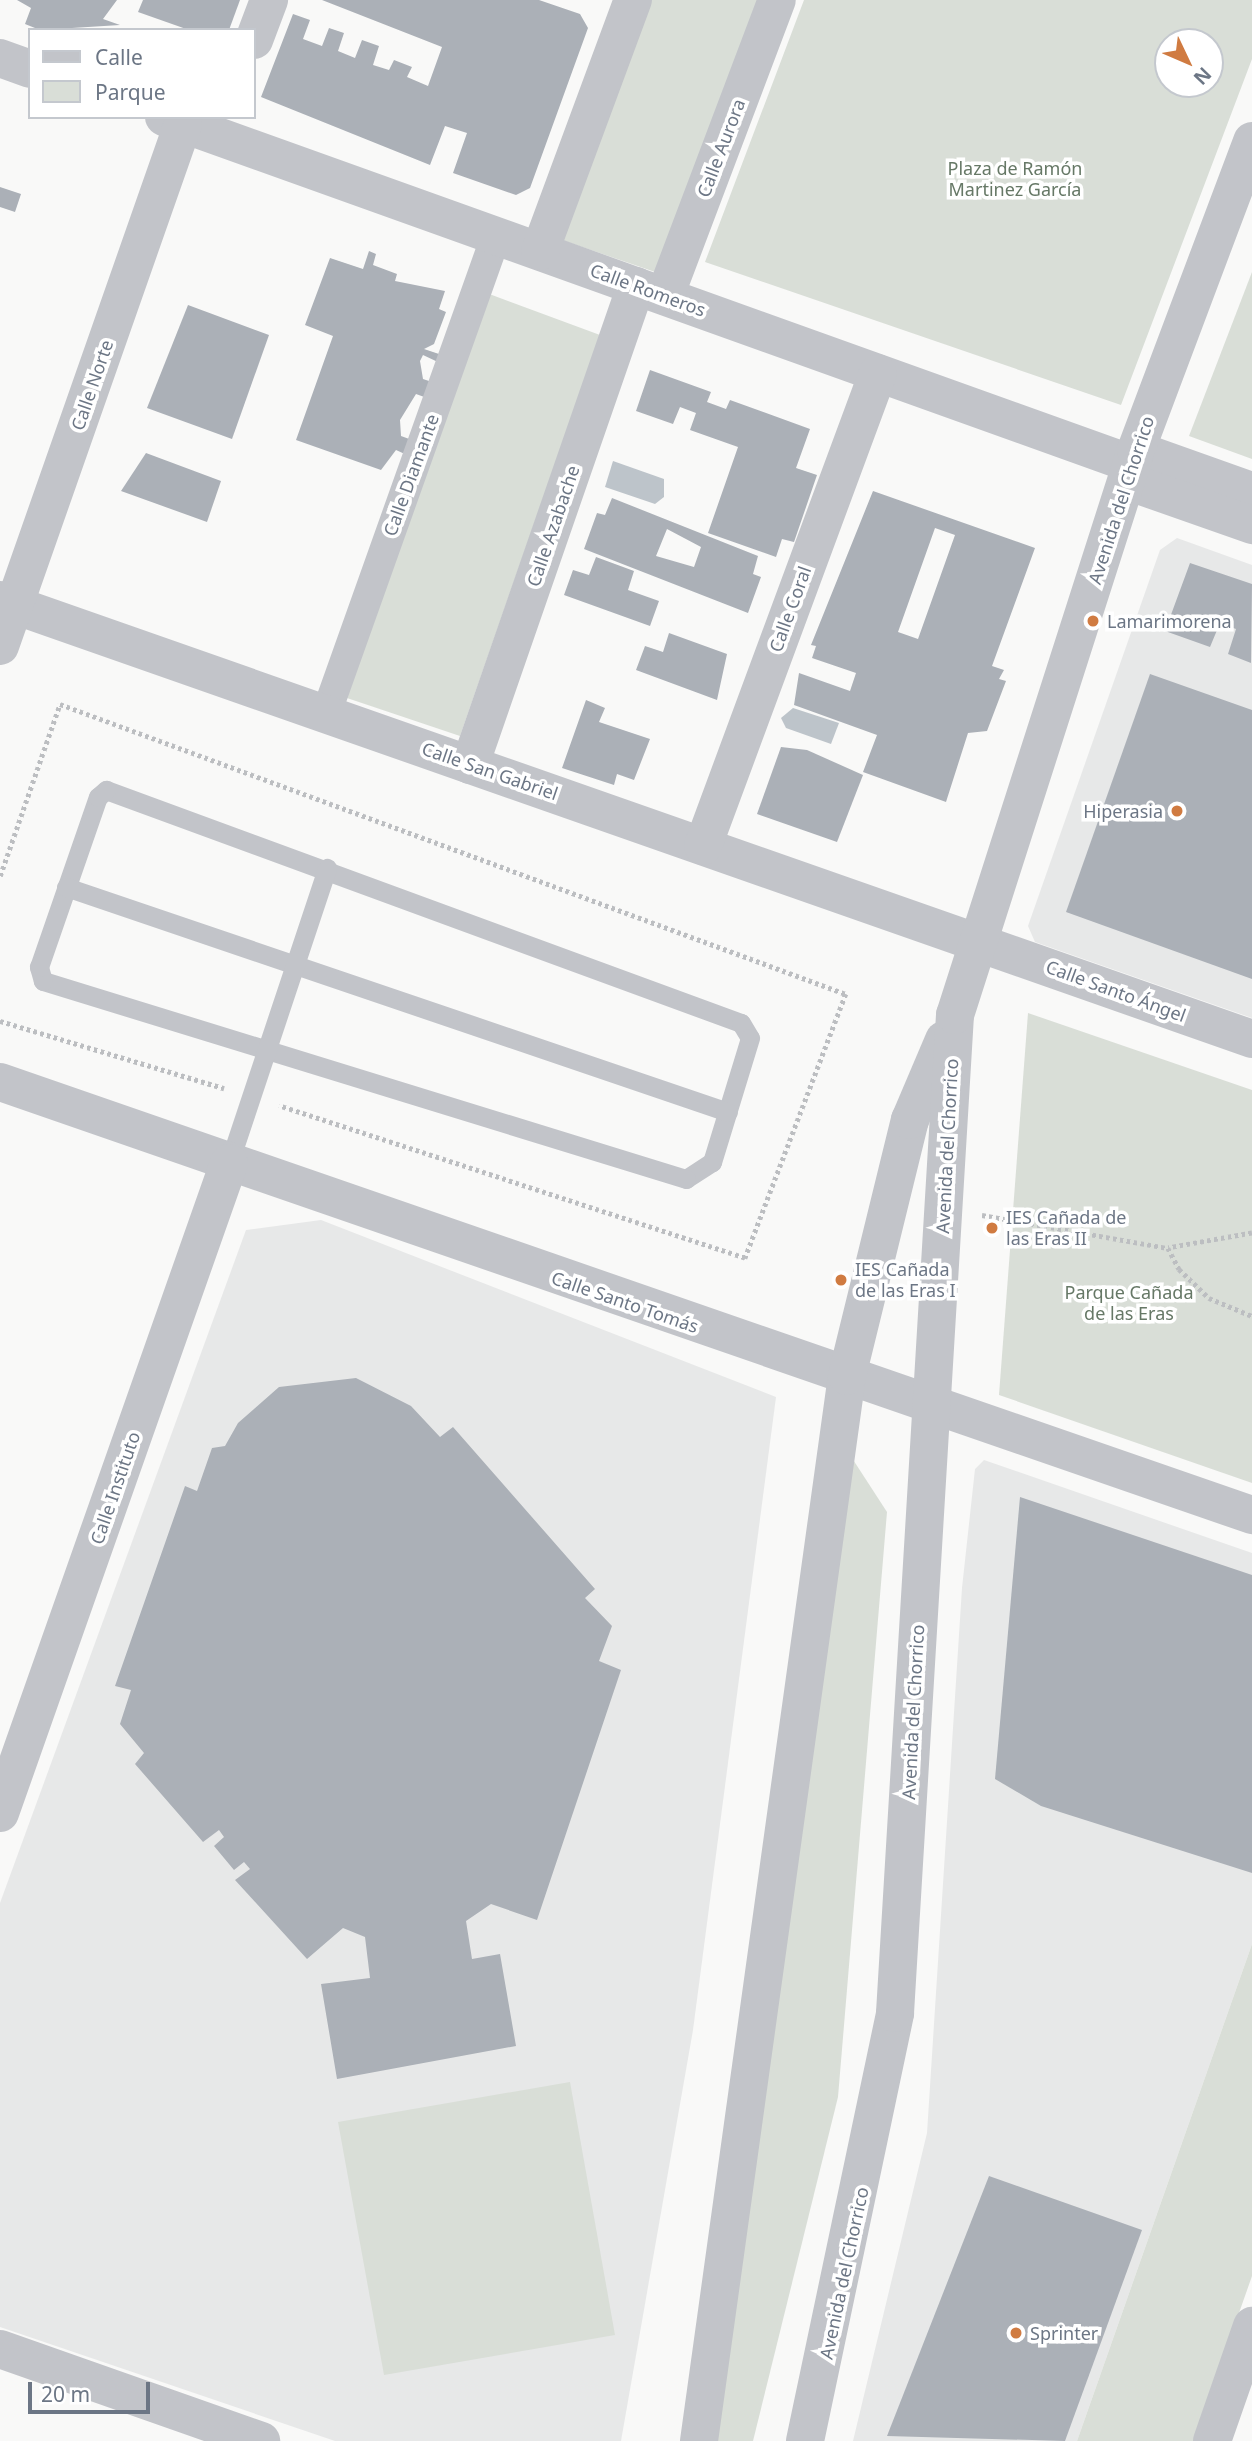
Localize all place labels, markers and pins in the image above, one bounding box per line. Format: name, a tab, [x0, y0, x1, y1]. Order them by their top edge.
place label: Lamarimorena	[1107, 610, 1232, 632]
marker: Lamarimorena	[1085, 613, 1101, 629]
place label: Hiperasia	[1083, 800, 1163, 822]
marker: Hiperasia	[1169, 803, 1185, 819]
place label: IES Cañada de las Eras II	[1006, 1207, 1126, 1250]
marker: IES Cañada de las Eras II	[984, 1220, 1000, 1236]
place label: IES Cañada de las Eras I	[855, 1259, 956, 1302]
marker: IES Cañada de las Eras I	[833, 1272, 849, 1288]
place label: Sprinter	[1030, 2322, 1098, 2344]
marker: Sprinter	[1008, 2325, 1024, 2341]

